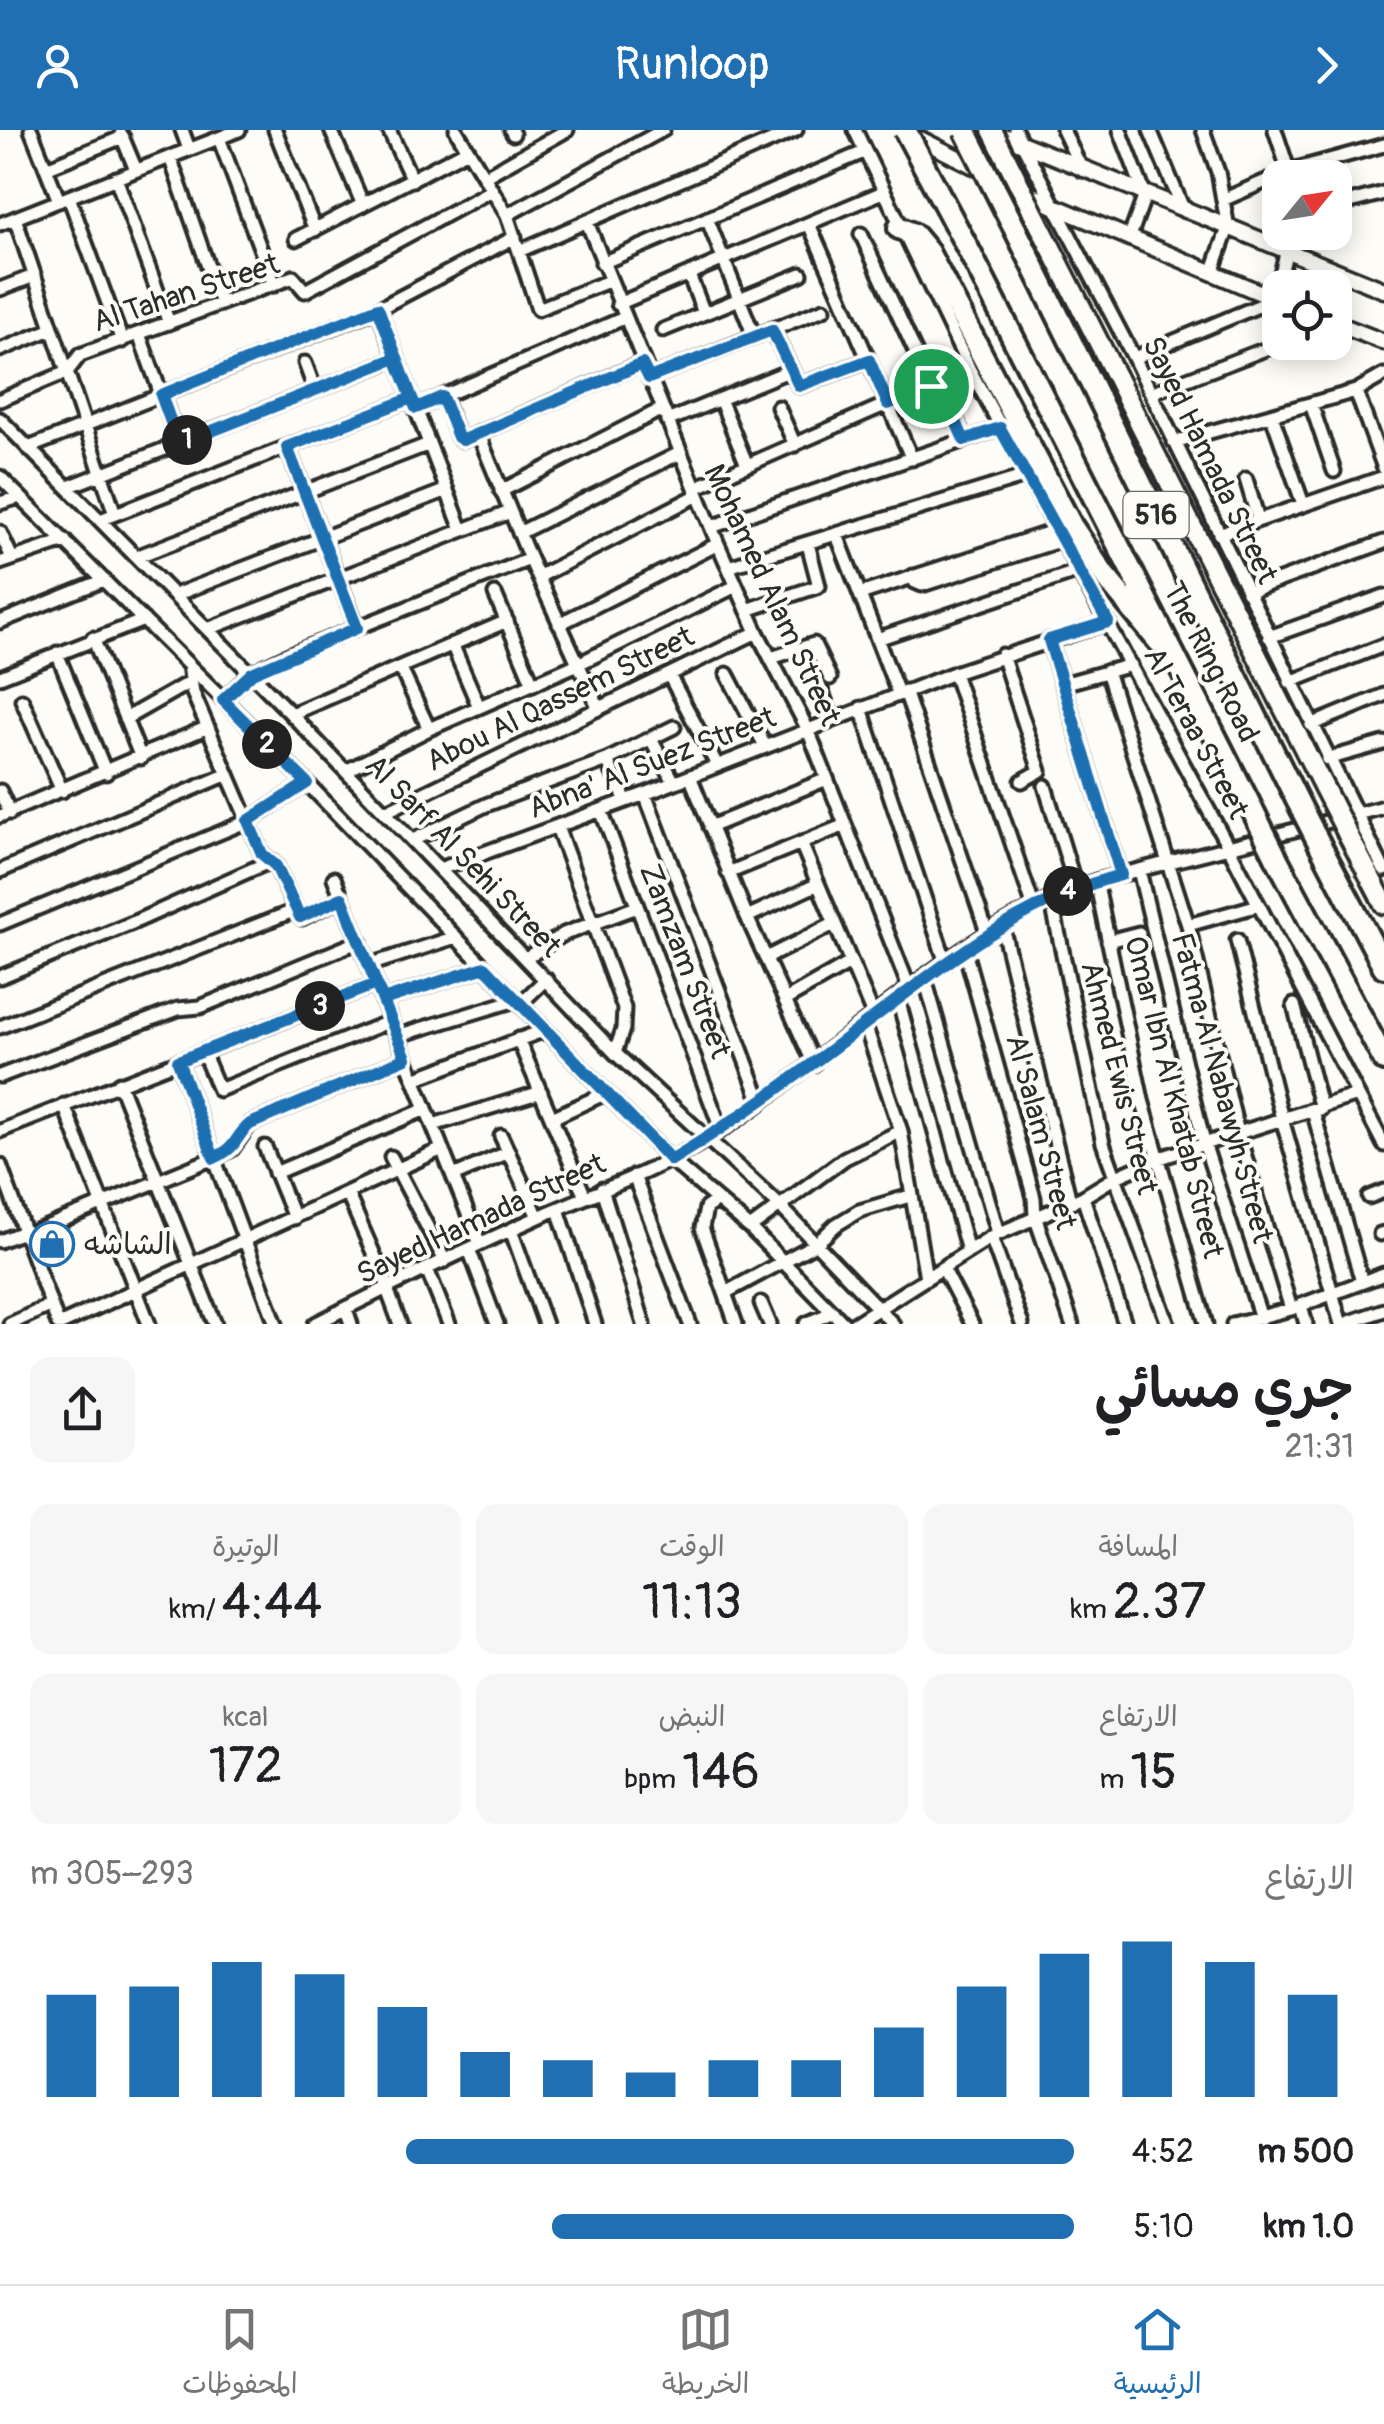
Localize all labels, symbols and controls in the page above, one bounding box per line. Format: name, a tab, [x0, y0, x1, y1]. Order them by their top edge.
text: Runloop	[615, 37, 769, 93]
icon: person	[30, 38, 85, 93]
icon: forward	[1299, 38, 1354, 93]
north arrow	[1262, 160, 1352, 250]
map controls	[1262, 160, 1352, 360]
street label: Al Tahan Street	[88, 245, 285, 341]
button: locate	[1262, 270, 1352, 360]
street label: Sayed Hamada Street	[1134, 331, 1286, 590]
pin	[889, 344, 974, 429]
icon: arrive	[904, 359, 959, 414]
pin: 1	[162, 415, 212, 465]
text: 1	[182, 422, 192, 457]
street label: Mohamed Alam Street	[695, 459, 849, 732]
road number: 516	[1124, 492, 1188, 538]
street label: The Ring Road	[1155, 576, 1267, 748]
street label: Abou Al Qassem Street	[420, 618, 701, 780]
street label: Al Teraa Street	[1135, 641, 1257, 826]
street label: Abna' Al Suez Street	[523, 699, 782, 827]
pin: 2	[242, 719, 292, 769]
text: 2	[259, 726, 275, 761]
street label: Al Sarf Al Sehi Street	[357, 747, 570, 966]
street label: Zamzam Street	[631, 859, 739, 1064]
pin: 4	[1043, 866, 1093, 916]
text: 4	[1060, 873, 1076, 908]
street label: Fatma Al Nabawyh Street	[1163, 929, 1281, 1248]
street label: Omar Ibn Al Khatab Street	[1116, 932, 1232, 1263]
street label: Ahmed Ewis Street	[1072, 958, 1166, 1199]
pin: 3	[295, 981, 345, 1031]
text: 3	[312, 988, 328, 1023]
street label: Al Salam Street	[997, 1031, 1085, 1234]
street label: Sayed Hamada Street	[351, 1145, 612, 1293]
shop icon: الشاشه	[29, 1221, 75, 1267]
place label: الشاشه	[84, 1226, 172, 1263]
text: جري مسائي	[1094, 1355, 1354, 1424]
button: share	[30, 1357, 135, 1462]
text: 21:31	[1285, 1427, 1354, 1467]
text: الوتيرة	[212, 1530, 279, 1565]
text: الوقت	[659, 1530, 725, 1565]
text: المسافة	[1098, 1530, 1178, 1565]
text: 4:44	[222, 1571, 322, 1634]
text: 11:13	[642, 1571, 742, 1634]
text: 2.37	[1113, 1571, 1206, 1634]
text: /km	[169, 1592, 222, 1627]
text: km	[1070, 1592, 1113, 1627]
text: kcal	[223, 1700, 268, 1735]
text: النبض	[659, 1700, 725, 1735]
text: الارتفاع	[1099, 1700, 1178, 1735]
text: 172	[209, 1735, 283, 1798]
text: 146	[682, 1741, 760, 1804]
text: 15	[1130, 1741, 1177, 1804]
text: bpm	[624, 1762, 682, 1797]
text: m	[1100, 1762, 1130, 1797]
text: 293–305 m	[30, 1854, 194, 1894]
text: الارتفاع	[1264, 1859, 1354, 1899]
text: 4:52	[1132, 2132, 1194, 2172]
text: 500 m	[1258, 2132, 1354, 2172]
text: 5:10	[1134, 2207, 1194, 2247]
text: 1.0 km	[1264, 2207, 1354, 2247]
tab: المحفوظات	[182, 2302, 298, 2408]
tab: الخريطة	[662, 2302, 749, 2408]
tab: الرئيسية	[1114, 2302, 1202, 2408]

